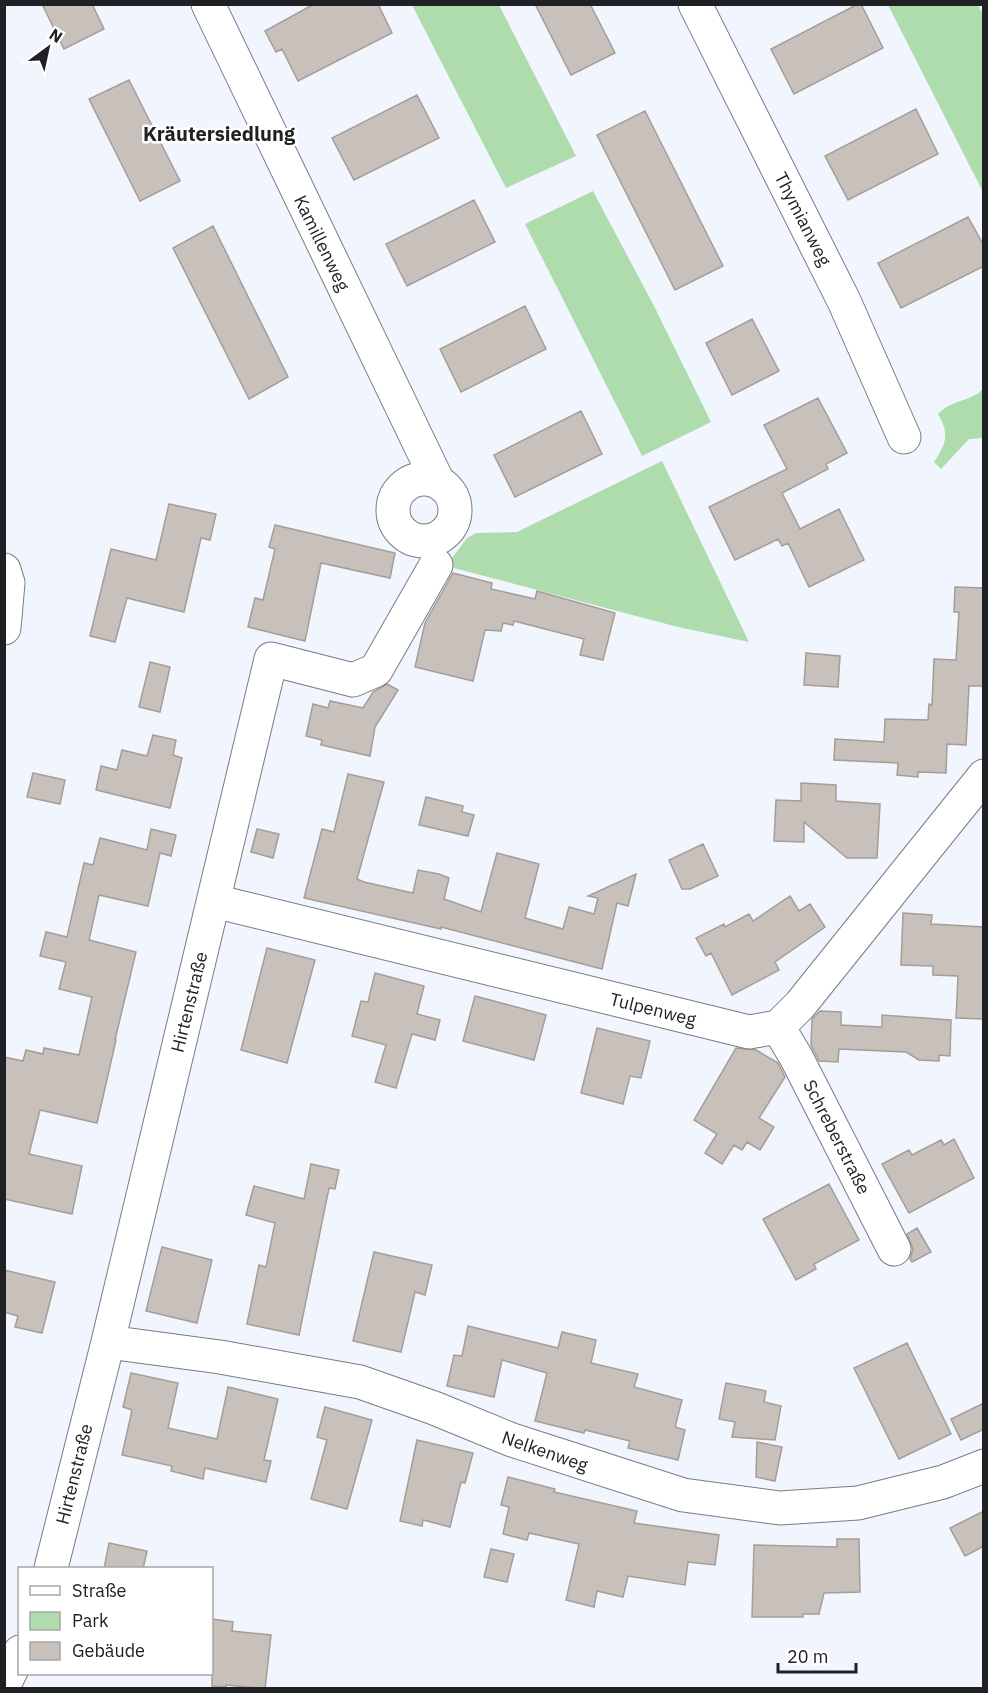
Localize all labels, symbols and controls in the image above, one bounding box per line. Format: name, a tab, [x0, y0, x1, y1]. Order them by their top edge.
north arrow	[18, 18, 78, 78]
text: N	[46, 24, 66, 47]
district label: Kräutersiedlung	[143, 120, 296, 147]
street label: Thymianweg	[770, 168, 837, 270]
street label: Kamillenweg	[289, 191, 355, 295]
street label: Hirtenstraße	[165, 949, 213, 1055]
street label: Tulpenweg	[607, 987, 699, 1031]
street label: Schreberstraße	[798, 1076, 876, 1198]
street label: Hirtenstraße	[50, 1421, 98, 1527]
street label: Nelkenweg	[499, 1426, 592, 1477]
legend	[18, 1567, 213, 1675]
text: Straße	[72, 1579, 126, 1602]
text: Park	[72, 1609, 109, 1632]
scale bar	[778, 1636, 856, 1674]
text: Gebäude	[72, 1639, 145, 1662]
text: 20 m	[787, 1645, 829, 1668]

